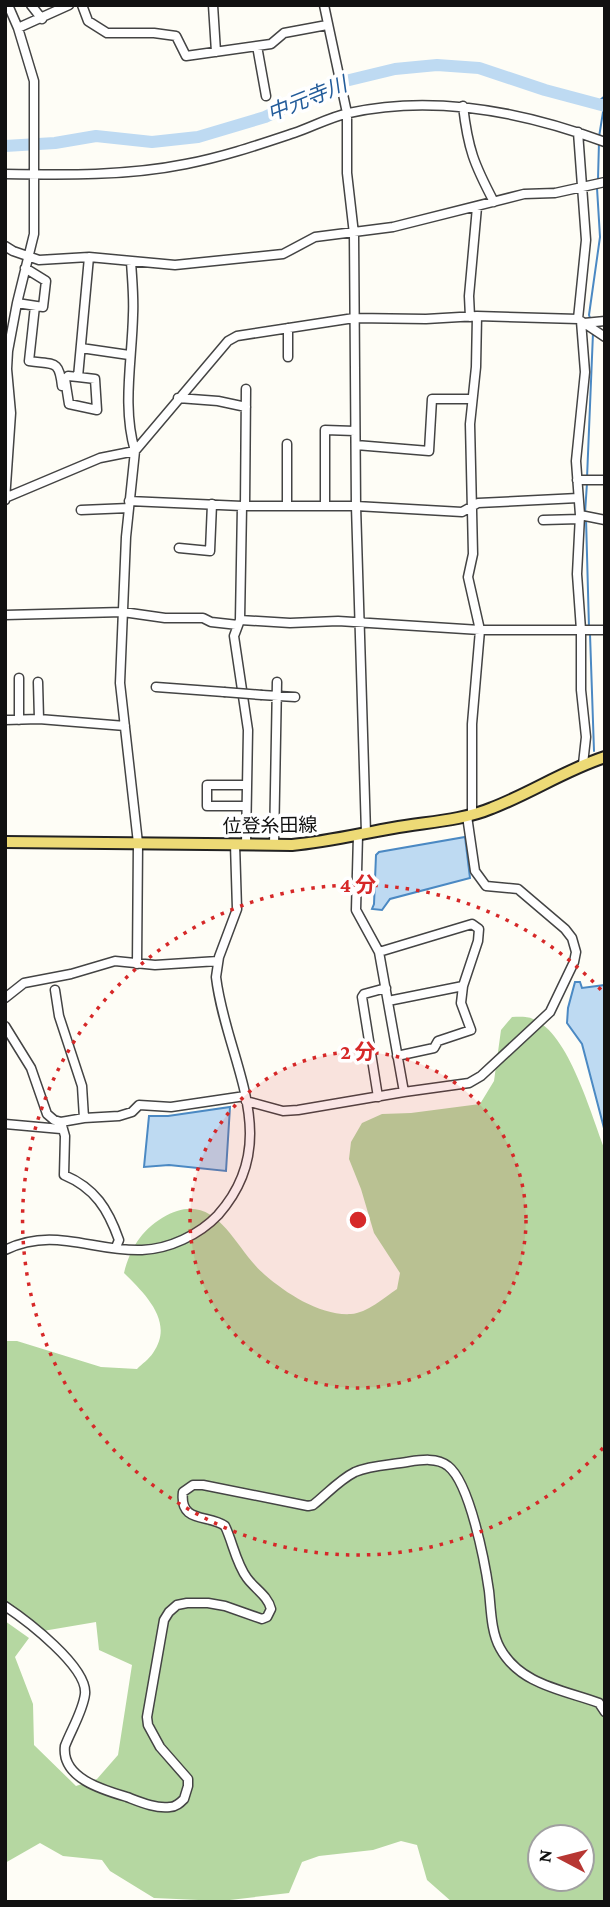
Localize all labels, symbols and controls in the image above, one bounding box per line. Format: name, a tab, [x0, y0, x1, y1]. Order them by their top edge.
water label: 中元寺川	[264, 71, 352, 126]
street label: 位登糸田線	[222, 814, 318, 837]
text: 4 分	[340, 873, 376, 897]
text: 2 分	[340, 1040, 376, 1064]
centre of rings	[346, 1208, 370, 1232]
north arrow	[526, 1823, 596, 1893]
text: N	[533, 1848, 556, 1864]

